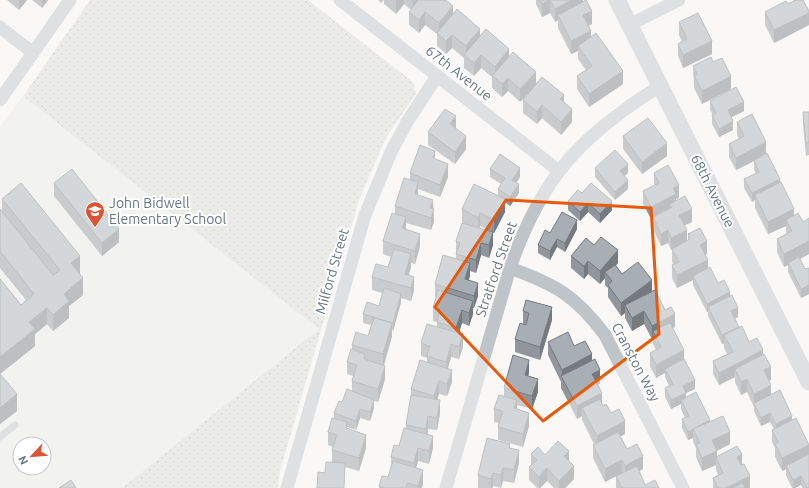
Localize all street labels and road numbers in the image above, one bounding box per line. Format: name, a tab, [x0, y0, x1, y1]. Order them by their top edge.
street label: 67th Avenue	[423, 42, 495, 104]
street label: 68th Avenue	[688, 152, 738, 230]
street label: Stratford Street	[472, 219, 520, 319]
street label: Milford Street	[312, 226, 352, 316]
street label: Cranston Way	[609, 320, 664, 404]

